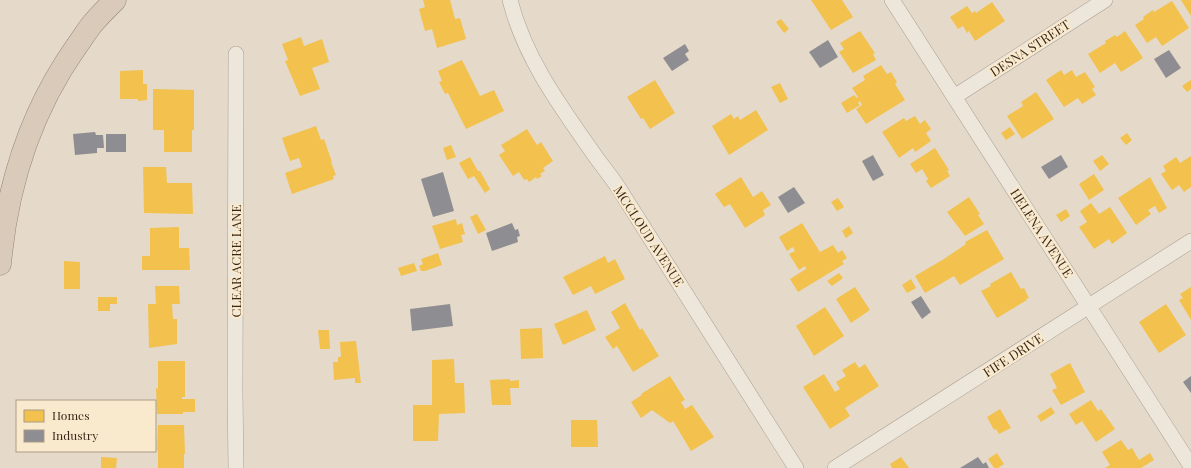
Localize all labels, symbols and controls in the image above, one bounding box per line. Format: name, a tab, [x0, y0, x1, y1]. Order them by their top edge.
street label: DESNA STREET	[986, 15, 1073, 80]
street label: MCCLOUD AVENUE	[610, 182, 688, 289]
street label: HELENA AVENUE	[1007, 185, 1078, 281]
street label: CLEAR ACRE LANE	[227, 205, 244, 317]
street label: FIFE DRIVE	[979, 329, 1046, 380]
legend	[16, 400, 156, 452]
text: Homes	[52, 407, 90, 423]
text: Industry	[52, 427, 98, 443]

